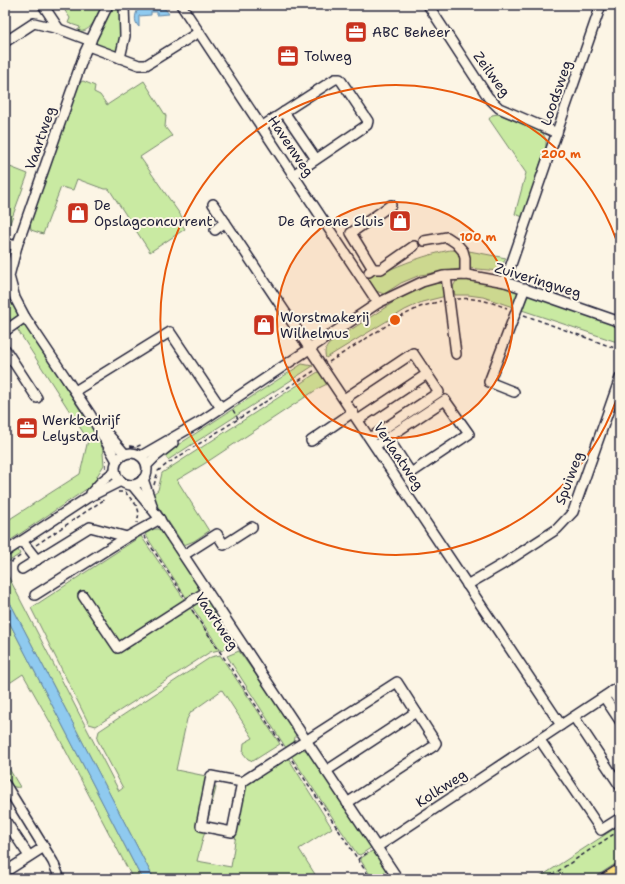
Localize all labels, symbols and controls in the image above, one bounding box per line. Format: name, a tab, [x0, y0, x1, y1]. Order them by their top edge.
office icon: ABC Beheer	[343, 19, 369, 45]
place label: ABC Beheer	[372, 23, 451, 41]
office icon: Tolweg	[275, 43, 301, 69]
place label: Tolweg	[304, 47, 352, 65]
street label: Zeilweg	[469, 48, 515, 100]
street label: Loodsweg	[536, 58, 576, 128]
street label: Vaartweg	[21, 104, 59, 172]
street label: Havenweg	[264, 112, 318, 180]
text: 200 m	[541, 146, 581, 162]
place label: De Opslagconcurrent	[94, 196, 213, 230]
shop icon: De Opslagconcurrent	[65, 200, 91, 226]
shop icon: De Groene Sluis	[387, 208, 413, 234]
place label: De Groene Sluis	[278, 212, 384, 230]
text: 100 m	[460, 229, 497, 245]
street label: Zuiveringweg	[492, 258, 584, 302]
place label: Worstmakerij Wilhelmus	[280, 308, 370, 342]
shop icon: Worstmakerij Wilhelmus	[251, 312, 277, 338]
centre of rings	[388, 313, 402, 327]
place label: Werkbedrijf Lelystad	[42, 411, 121, 445]
office icon: Werkbedrijf Lelystad	[14, 415, 40, 441]
street label: Verlaatweg	[370, 419, 428, 493]
street label: Spuiweg	[551, 449, 587, 507]
street label: Vaartweg	[191, 589, 243, 653]
street label: Kolkweg	[412, 765, 470, 811]

